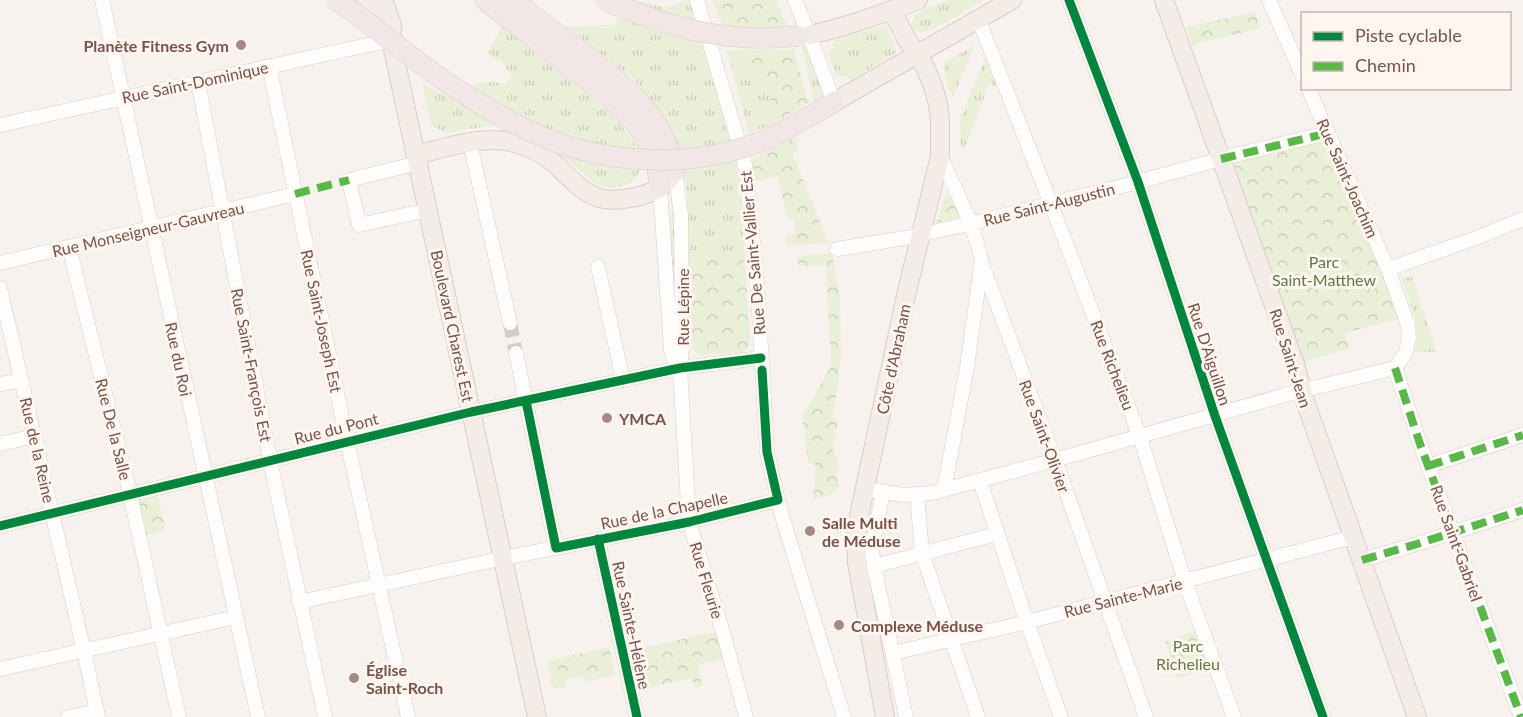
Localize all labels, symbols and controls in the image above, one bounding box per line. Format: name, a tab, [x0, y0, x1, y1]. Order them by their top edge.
legend	[1301, 12, 1511, 90]
text: Piste cyclable	[1355, 24, 1462, 46]
place label: Planète Fitness Gym	[83, 36, 229, 55]
marker: Planète Fitness Gym	[234, 38, 248, 52]
text: Chemin	[1355, 54, 1416, 76]
street label: Rue Saint-Dominique	[120, 57, 270, 107]
street label: Rue Saint-Joachim	[1313, 116, 1383, 240]
street label: Rue De Saint-Vallier Est	[735, 170, 769, 336]
street label: Rue Saint-Augustin	[981, 179, 1117, 229]
street label: Rue Monseigneur-Gauvreau	[50, 198, 246, 260]
street label: Rue Saint-Joseph Est	[298, 248, 347, 395]
street label: Boulevard Charest Est	[428, 248, 478, 404]
park label: Parc Saint-Matthew	[1272, 252, 1376, 289]
street label: Rue Lépine	[673, 268, 692, 346]
street label: Rue Saint-François Est	[228, 287, 276, 444]
street label: Rue D'Aiguillon	[1184, 300, 1236, 408]
street label: Côte d'Abraham	[872, 302, 914, 416]
street label: Rue Saint-Jean	[1266, 306, 1316, 410]
street label: Rue Richelieu	[1087, 317, 1139, 413]
street label: Rue du Roi	[162, 320, 196, 398]
street label: Rue De la Salle	[92, 376, 136, 482]
street label: Rue Saint-Olivier	[1016, 377, 1074, 495]
street label: Rue de la Reine	[17, 395, 59, 505]
street label: Rue du Pont	[292, 408, 380, 448]
place label: YMCA	[618, 409, 667, 428]
marker: YMCA	[600, 411, 614, 425]
street label: Rue Saint-Gabriel	[1427, 482, 1487, 604]
street label: Rue de la Chapelle	[599, 487, 729, 533]
place label: Salle Multi de Méduse	[822, 513, 901, 550]
marker: Salle Multi de Méduse	[803, 524, 817, 538]
street label: Rue Fleurie	[686, 539, 728, 621]
street label: Rue Sainte-Hélène	[609, 559, 655, 691]
street label: Rue Sainte-Marie	[1062, 573, 1184, 621]
place label: Complexe Méduse	[851, 616, 983, 635]
marker: Complexe Méduse	[832, 618, 846, 632]
park label: Parc Richelieu	[1156, 636, 1220, 673]
place label: Église Saint-Roch	[366, 660, 443, 697]
marker: Église Saint-Roch	[347, 671, 361, 685]

